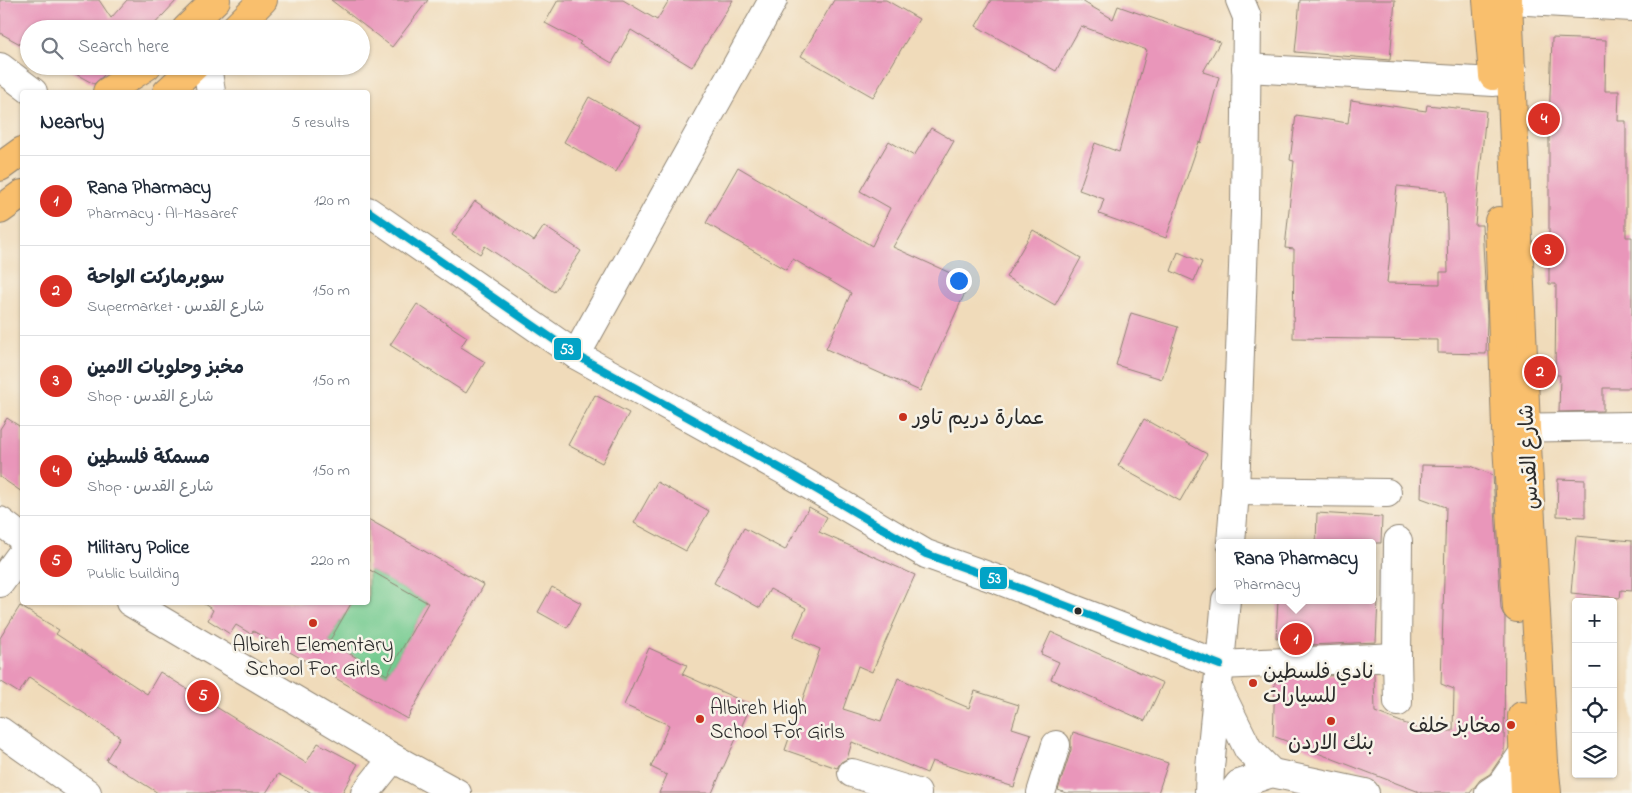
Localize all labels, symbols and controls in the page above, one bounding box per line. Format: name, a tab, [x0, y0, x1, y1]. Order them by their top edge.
search box	[20, 20, 370, 75]
icon: search	[38, 34, 66, 62]
text: Search here	[78, 34, 169, 61]
pin: 4	[1528, 100, 1560, 138]
text: Nearby	[40, 108, 104, 138]
text: 5 results	[291, 111, 350, 135]
text: Rana Pharmacy	[87, 175, 211, 202]
text: 1	[53, 189, 59, 213]
text: 120 m	[314, 189, 350, 213]
text: Pharmacy · Al-Masaref	[87, 202, 238, 226]
pin: 3	[1532, 231, 1564, 269]
text: سوبرماركت الواحة	[87, 265, 224, 292]
your location	[946, 268, 972, 294]
text: 2	[52, 279, 60, 303]
text: 150 m	[312, 279, 350, 303]
text: Supermarket · شارع القدس	[87, 295, 265, 319]
line badge: 53	[553, 337, 582, 361]
text: 53	[560, 340, 574, 361]
pin: 2	[1524, 353, 1556, 391]
text: مخبز وحلويات الامين	[87, 355, 244, 382]
text: 3	[53, 369, 59, 393]
text: 150 m	[312, 369, 350, 393]
text: Shop · شارع القدس	[87, 385, 214, 409]
street label: شارع القدس	[1512, 403, 1548, 510]
place label: عمارة دريم تاور	[911, 404, 1045, 434]
marker: عمارة دريم تاور	[897, 411, 909, 423]
text: مسمكة فلسطين	[87, 445, 210, 472]
text: 4	[53, 459, 59, 483]
text: 150 m	[312, 459, 350, 483]
text: Shop · شارع القدس	[87, 475, 214, 499]
text: Military Police	[87, 535, 189, 562]
popup	[1216, 539, 1376, 604]
text: Rana Pharmacy	[1234, 546, 1358, 573]
text: 5	[51, 549, 61, 573]
text: 220 m	[311, 549, 350, 573]
text: Public building	[87, 562, 179, 586]
line badge: 53	[979, 566, 1008, 590]
text: 53	[987, 569, 1001, 590]
text: Pharmacy	[1234, 573, 1300, 597]
map controls	[1572, 598, 1617, 778]
button: +	[1572, 598, 1617, 643]
unlabelled marker	[1073, 606, 1083, 616]
marker: Albireh Elementary School For Girls	[307, 617, 319, 629]
pin: 1	[1280, 620, 1312, 658]
place label: Albireh Elementary School For Girls	[233, 631, 393, 685]
button: −	[1572, 643, 1617, 688]
place label: نادي فلسطين للسيارات	[1263, 658, 1374, 712]
pin: 5	[187, 677, 219, 715]
marker: نادي فلسطين للسيارات	[1247, 677, 1259, 689]
button: locate	[1572, 688, 1617, 733]
place label: Albireh High School For Girls	[710, 694, 845, 748]
place label: مخابز خلف	[1409, 712, 1501, 742]
marker: Albireh High School For Girls	[694, 713, 706, 725]
marker: بنك الاردن	[1325, 715, 1337, 727]
marker: مخابز خلف	[1505, 719, 1517, 731]
place label: بنك الاردن	[1288, 729, 1374, 759]
button: layers	[1572, 733, 1617, 778]

